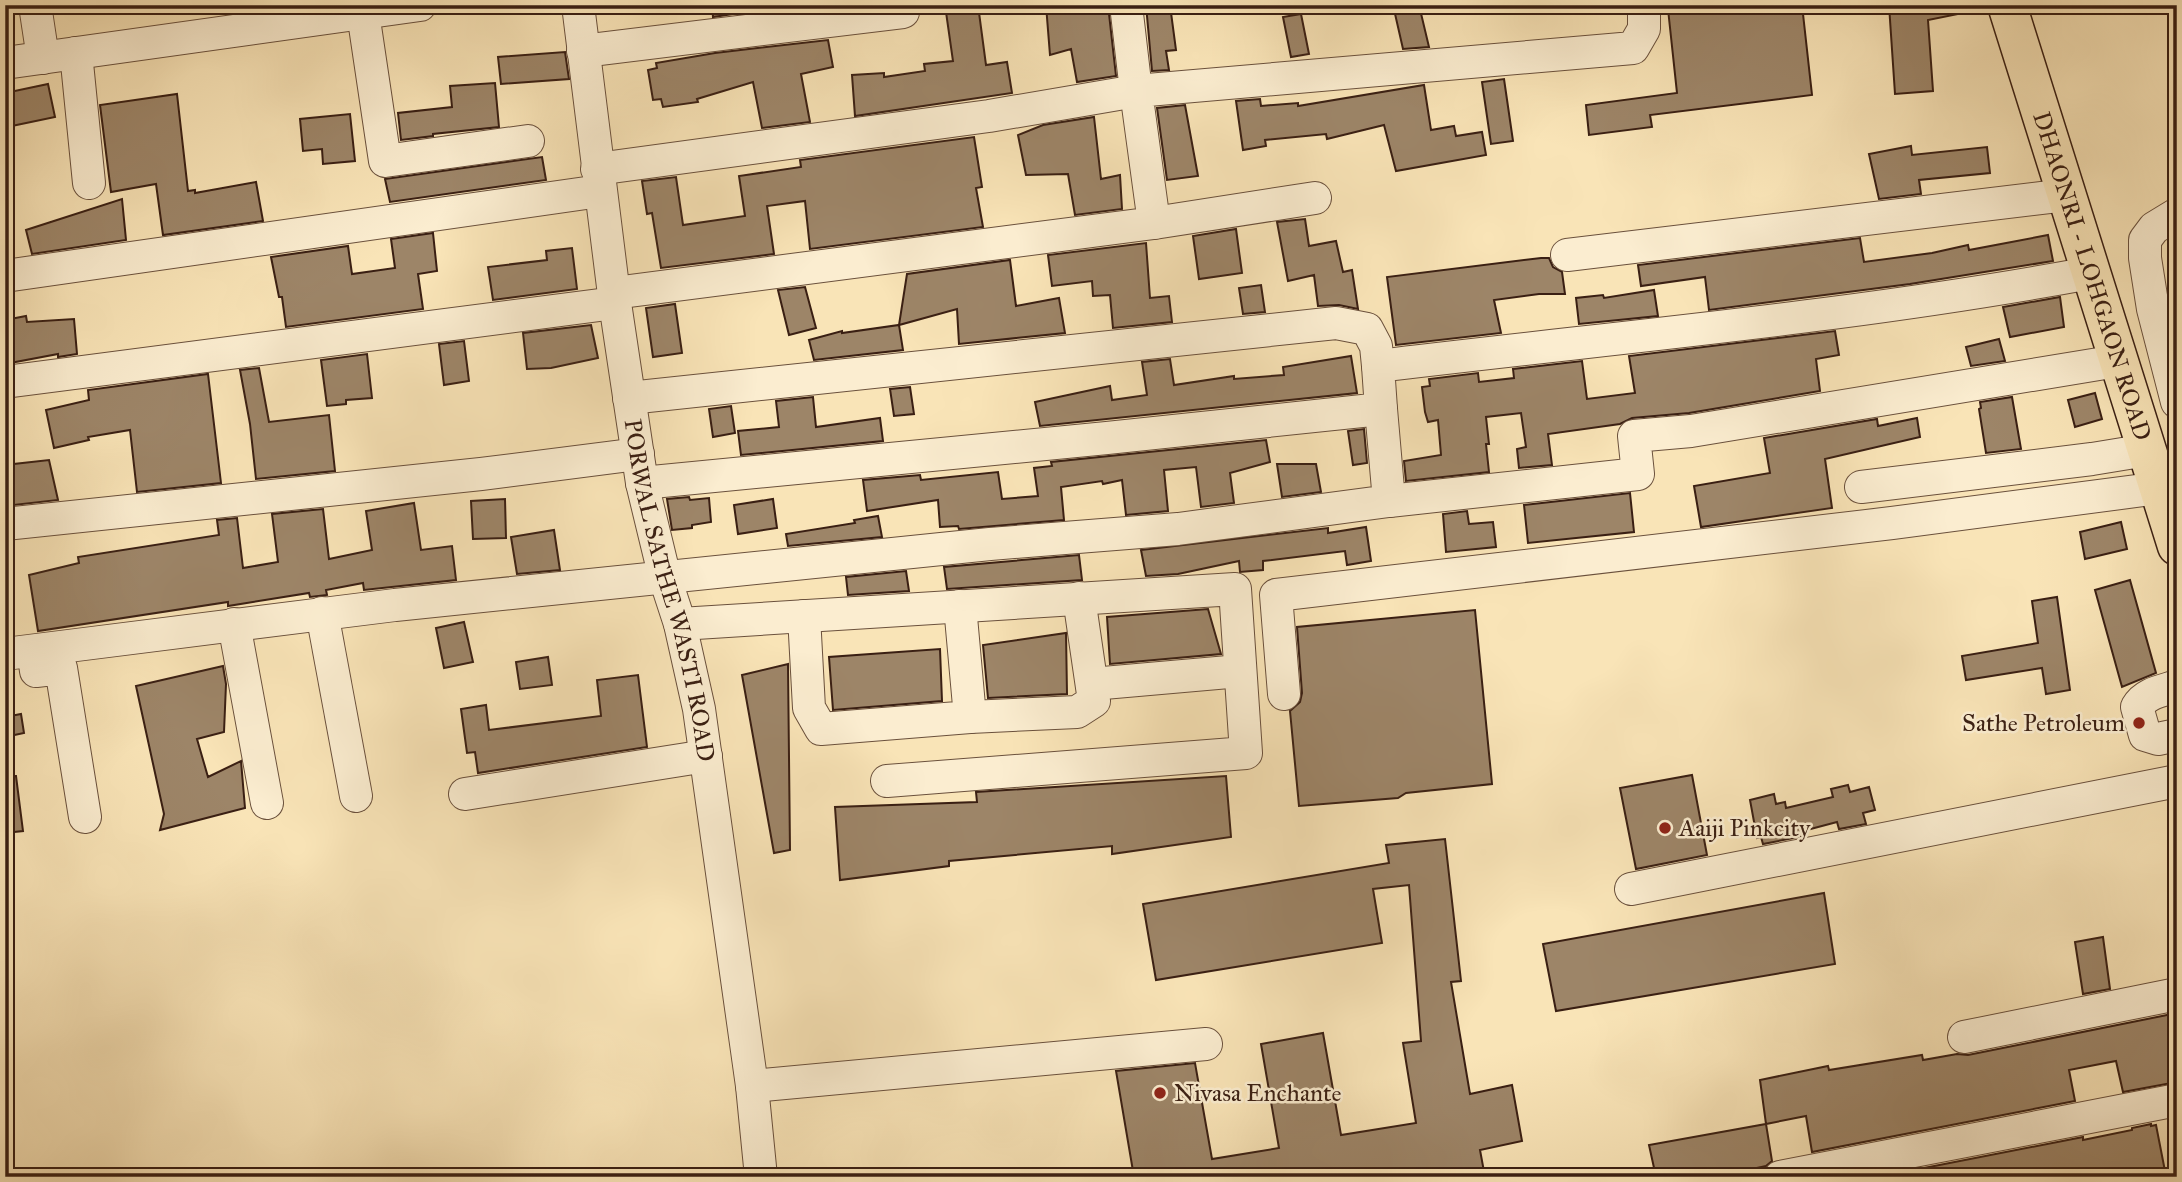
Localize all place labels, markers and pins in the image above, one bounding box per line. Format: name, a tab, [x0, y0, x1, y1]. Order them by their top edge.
place label: Sathe Petroleum	[1962, 708, 2125, 738]
marker: Sathe Petroleum	[2131, 715, 2147, 731]
place label: Aaiji Pinkcity	[1678, 813, 1811, 843]
marker: Aaiji Pinkcity	[1657, 820, 1673, 836]
place label: Nivasa Enchante	[1174, 1078, 1341, 1108]
marker: Nivasa Enchante	[1152, 1085, 1168, 1101]

